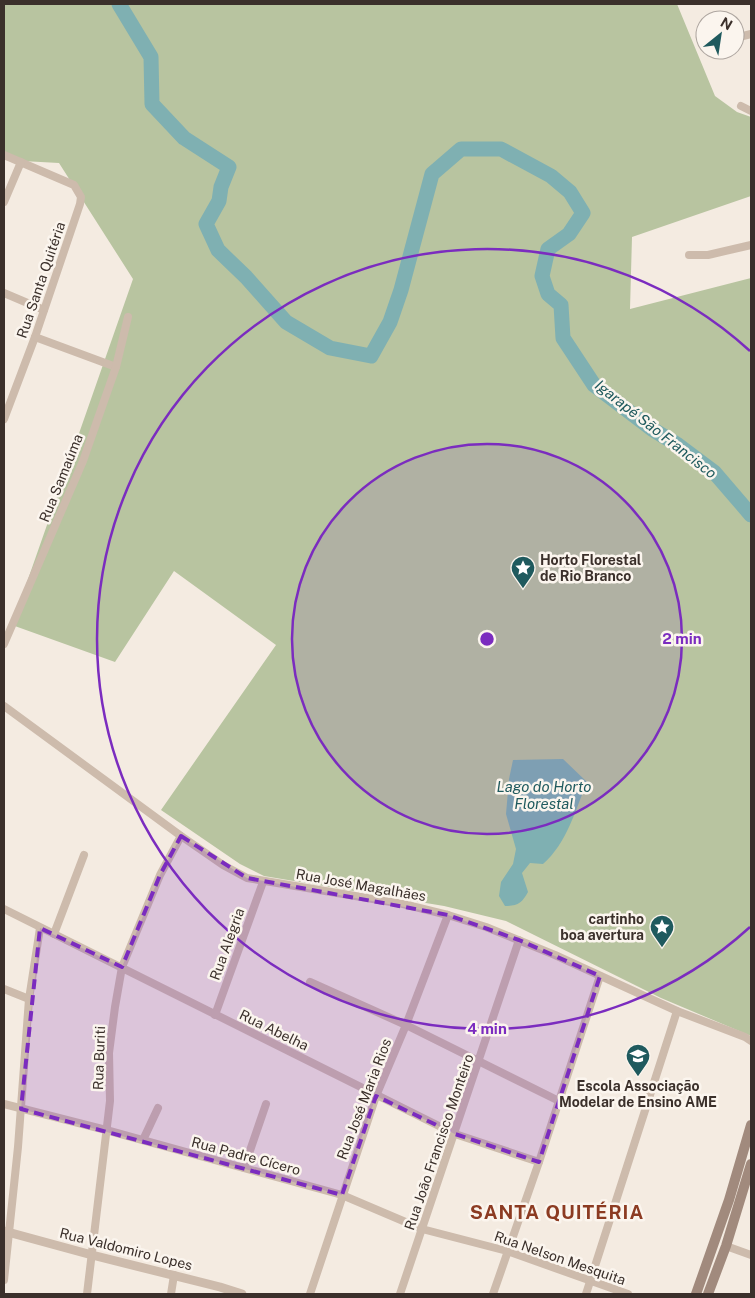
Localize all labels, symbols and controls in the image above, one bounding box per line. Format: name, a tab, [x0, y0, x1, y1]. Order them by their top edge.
north arrow	[695, 10, 745, 60]
text: N	[718, 14, 735, 33]
street label: Rua Santa Quitéria	[14, 220, 68, 340]
water label: Igarapé São Francisco	[592, 376, 720, 482]
street label: Rua Samaúma	[36, 432, 86, 524]
place label: Horto Florestal de Rio Branco	[540, 552, 642, 584]
place icon: Horto Florestal de Rio Branco	[510, 555, 536, 589]
centre of rings	[478, 630, 496, 648]
text: 2 min	[662, 630, 702, 647]
water label: Lago do Horto Florestal	[497, 778, 591, 812]
street label: Rua José Magalhães	[295, 866, 427, 904]
street label: Rua Alegria	[207, 906, 247, 982]
place label: cartinho boa avertura	[560, 911, 644, 943]
place icon: cartinho boa avertura	[649, 914, 675, 948]
street label: Rua Abelha	[237, 1006, 311, 1054]
text: 4 min	[467, 1020, 507, 1037]
street label: Rua Buriti	[90, 1026, 108, 1090]
street label: Rua José Maria Rios	[334, 1036, 394, 1162]
school or university icon: Escola Associação Modelar de Ensino AME	[625, 1043, 651, 1077]
street label: Rua João Francisco Monteiro	[401, 1052, 477, 1232]
place label: Escola Associação Modelar de Ensino AME	[559, 1078, 717, 1110]
street label: Rua Padre Cícero	[190, 1134, 302, 1178]
district label: SANTA QUITÉRIA	[470, 1201, 644, 1223]
street label: Rua Valdomiro Lopes	[58, 1225, 194, 1273]
street label: Rua Nelson Mesquita	[492, 1228, 628, 1288]

